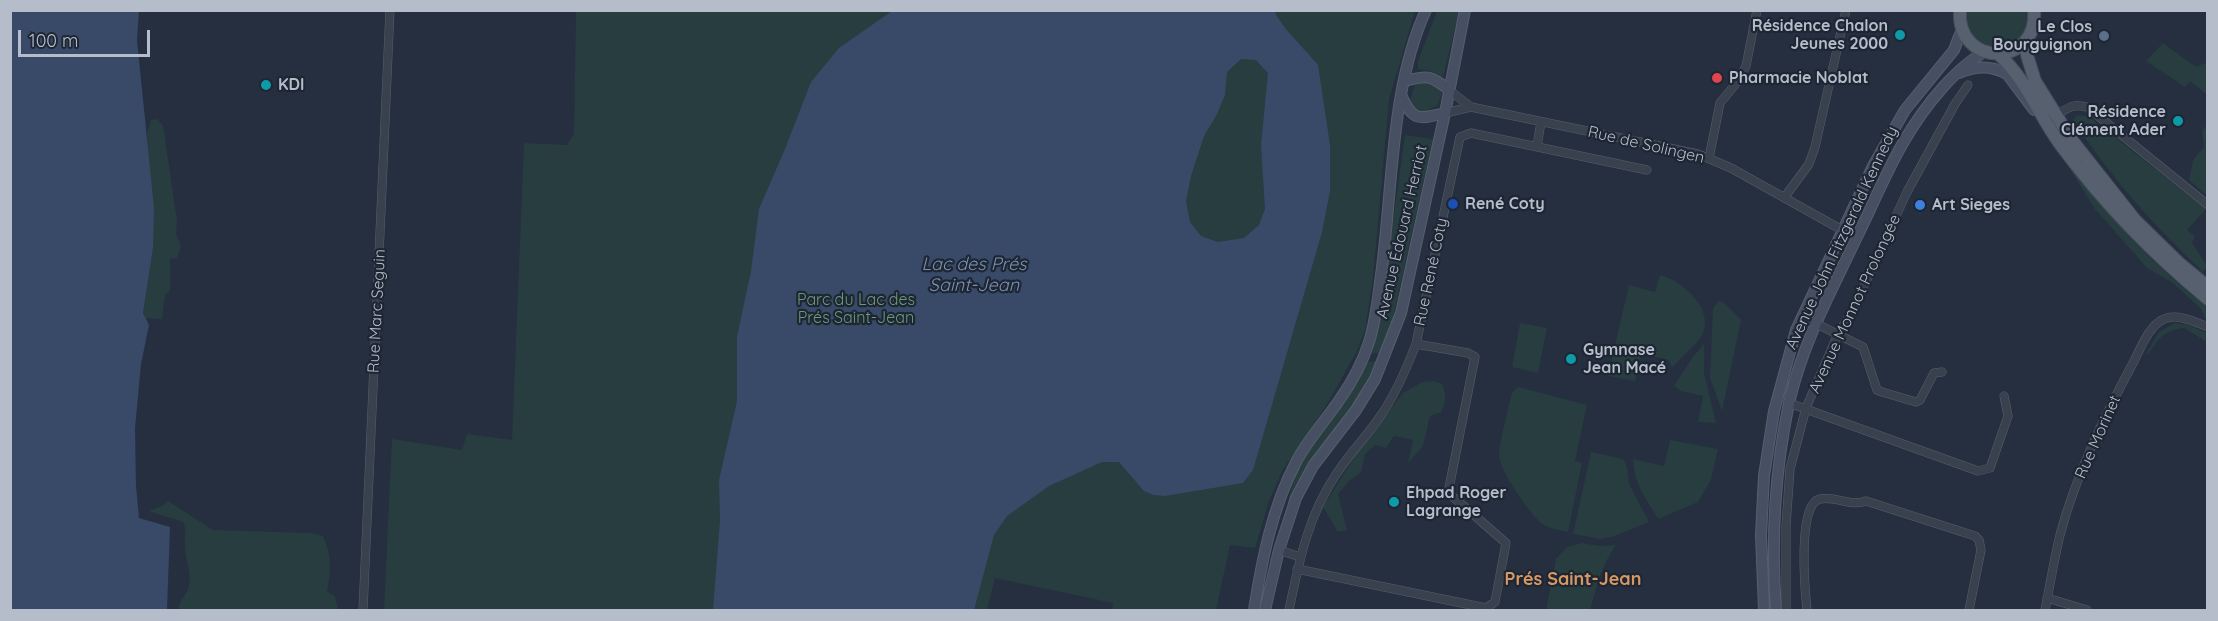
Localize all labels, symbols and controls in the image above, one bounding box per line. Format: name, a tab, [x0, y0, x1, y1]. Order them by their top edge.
place label: Résidence Chalon Jeunes 2000	[1752, 16, 1888, 54]
place label: Le Clos Bourguignon	[1993, 17, 2092, 55]
scale bar	[21, 18, 153, 56]
marker: Résidence Chalon Jeunes 2000	[1893, 28, 1907, 42]
text: 100 m	[29, 29, 78, 52]
marker: Le Clos Bourguignon	[2097, 29, 2111, 43]
place label: Pharmacie Noblat	[1729, 68, 1869, 88]
marker: Pharmacie Noblat	[1710, 71, 1724, 85]
place label: KDI	[278, 75, 304, 95]
marker: KDI	[259, 78, 273, 92]
place label: Résidence Clément Ader	[2061, 102, 2166, 140]
marker: Résidence Clément Ader	[2171, 114, 2185, 128]
street label: Rue de Solingen	[1586, 122, 1706, 168]
street label: Avenue John Fitzgerald Kennedy	[1782, 123, 1902, 353]
street label: Avenue Édouard Herriot	[1373, 143, 1431, 321]
place label: René Coty	[1465, 194, 1545, 214]
place label: Art Sieges	[1932, 195, 2010, 215]
marker: René Coty	[1446, 197, 1460, 211]
marker: Art Sieges	[1913, 198, 1927, 212]
street label: Avenue Monnot Prolongée	[1805, 212, 1905, 396]
street label: Rue René Coty	[1410, 216, 1452, 328]
street label: Rue Marc Seguin	[364, 249, 390, 373]
water label: Lac des Prés Saint-Jean	[921, 254, 1027, 296]
park label: Parc du Lac des Prés Saint-Jean	[797, 290, 915, 328]
place label: Gymnase Jean Macé	[1583, 340, 1666, 378]
marker: Gymnase Jean Macé	[1564, 352, 1578, 366]
street label: Rue Morinet	[2071, 392, 2125, 482]
place label: Ehpad Roger Lagrange	[1406, 483, 1506, 521]
marker: Ehpad Roger Lagrange	[1387, 495, 1401, 509]
district label: Prés Saint-Jean	[1505, 569, 1641, 591]

